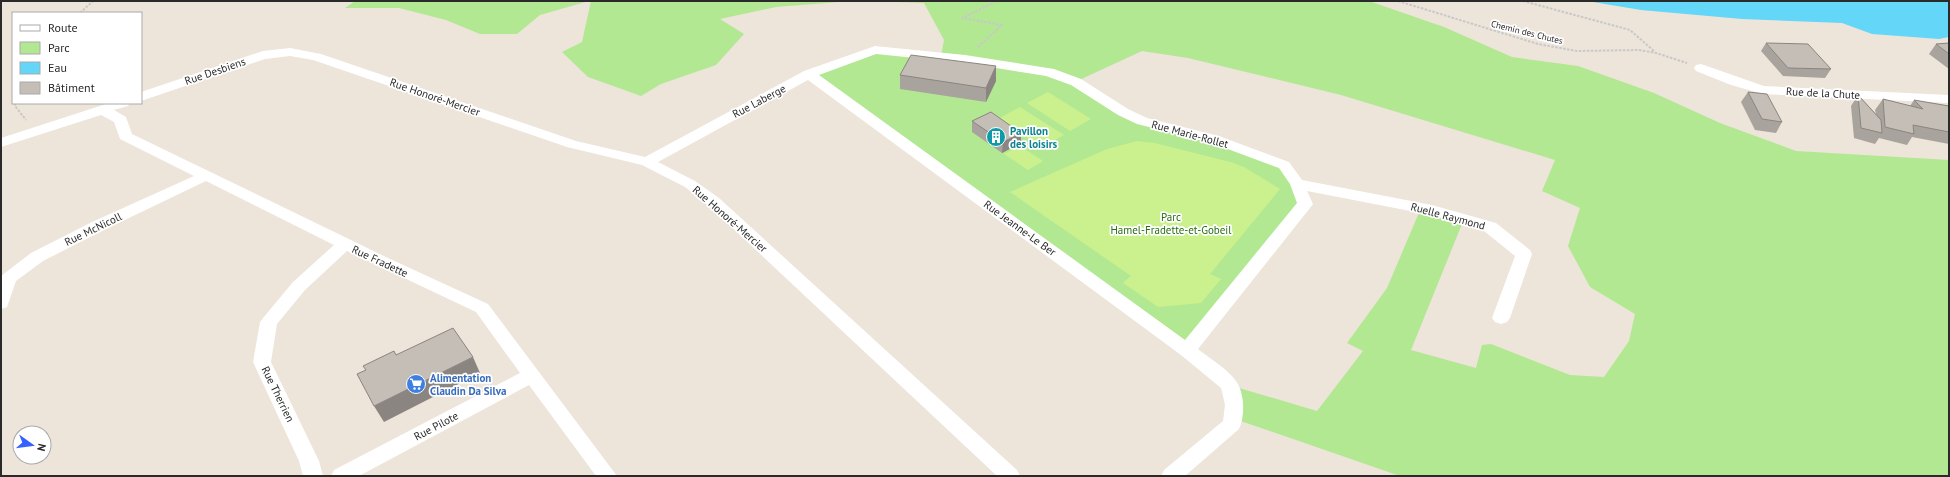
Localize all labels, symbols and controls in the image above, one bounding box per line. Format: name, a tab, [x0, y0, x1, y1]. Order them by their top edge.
legend	[12, 12, 142, 104]
street label: Chemin des Chutes	[1490, 18, 1564, 46]
text: Route	[48, 20, 78, 35]
text: Parc	[48, 40, 70, 55]
street label: Rue Desbiens	[183, 54, 248, 88]
text: Eau	[48, 60, 67, 75]
street label: Rue Honoré-Mercier	[388, 75, 482, 119]
text: Bâtiment	[48, 80, 95, 95]
street label: Rue Laberge	[730, 81, 789, 121]
street label: Rue de la Chute	[1785, 84, 1861, 102]
street label: Rue Marie-Rollet	[1150, 117, 1230, 151]
place label: Pavillon des loisirs	[1010, 124, 1058, 151]
building icon: Pavillon des loisirs	[985, 126, 1007, 148]
street label: Rue Honoré-Mercier	[690, 183, 770, 255]
street label: Rue Jeanne-Le Ber	[981, 197, 1059, 259]
street label: Ruelle Raymond	[1409, 199, 1487, 233]
street label: Rue McNicoll	[62, 209, 125, 249]
park label: Parc Hamel-Fradette-et-Gobeil	[1110, 210, 1232, 237]
street label: Rue Fradette	[350, 242, 411, 280]
street label: Rue Therrien	[258, 364, 298, 424]
place label: Alimentation Claudin Da Silva	[430, 371, 507, 398]
supermarket icon: Alimentation Claudin Da Silva	[405, 373, 427, 395]
street label: Rue Pilote	[411, 408, 461, 444]
north arrow	[12, 425, 52, 465]
text: N	[34, 442, 49, 453]

